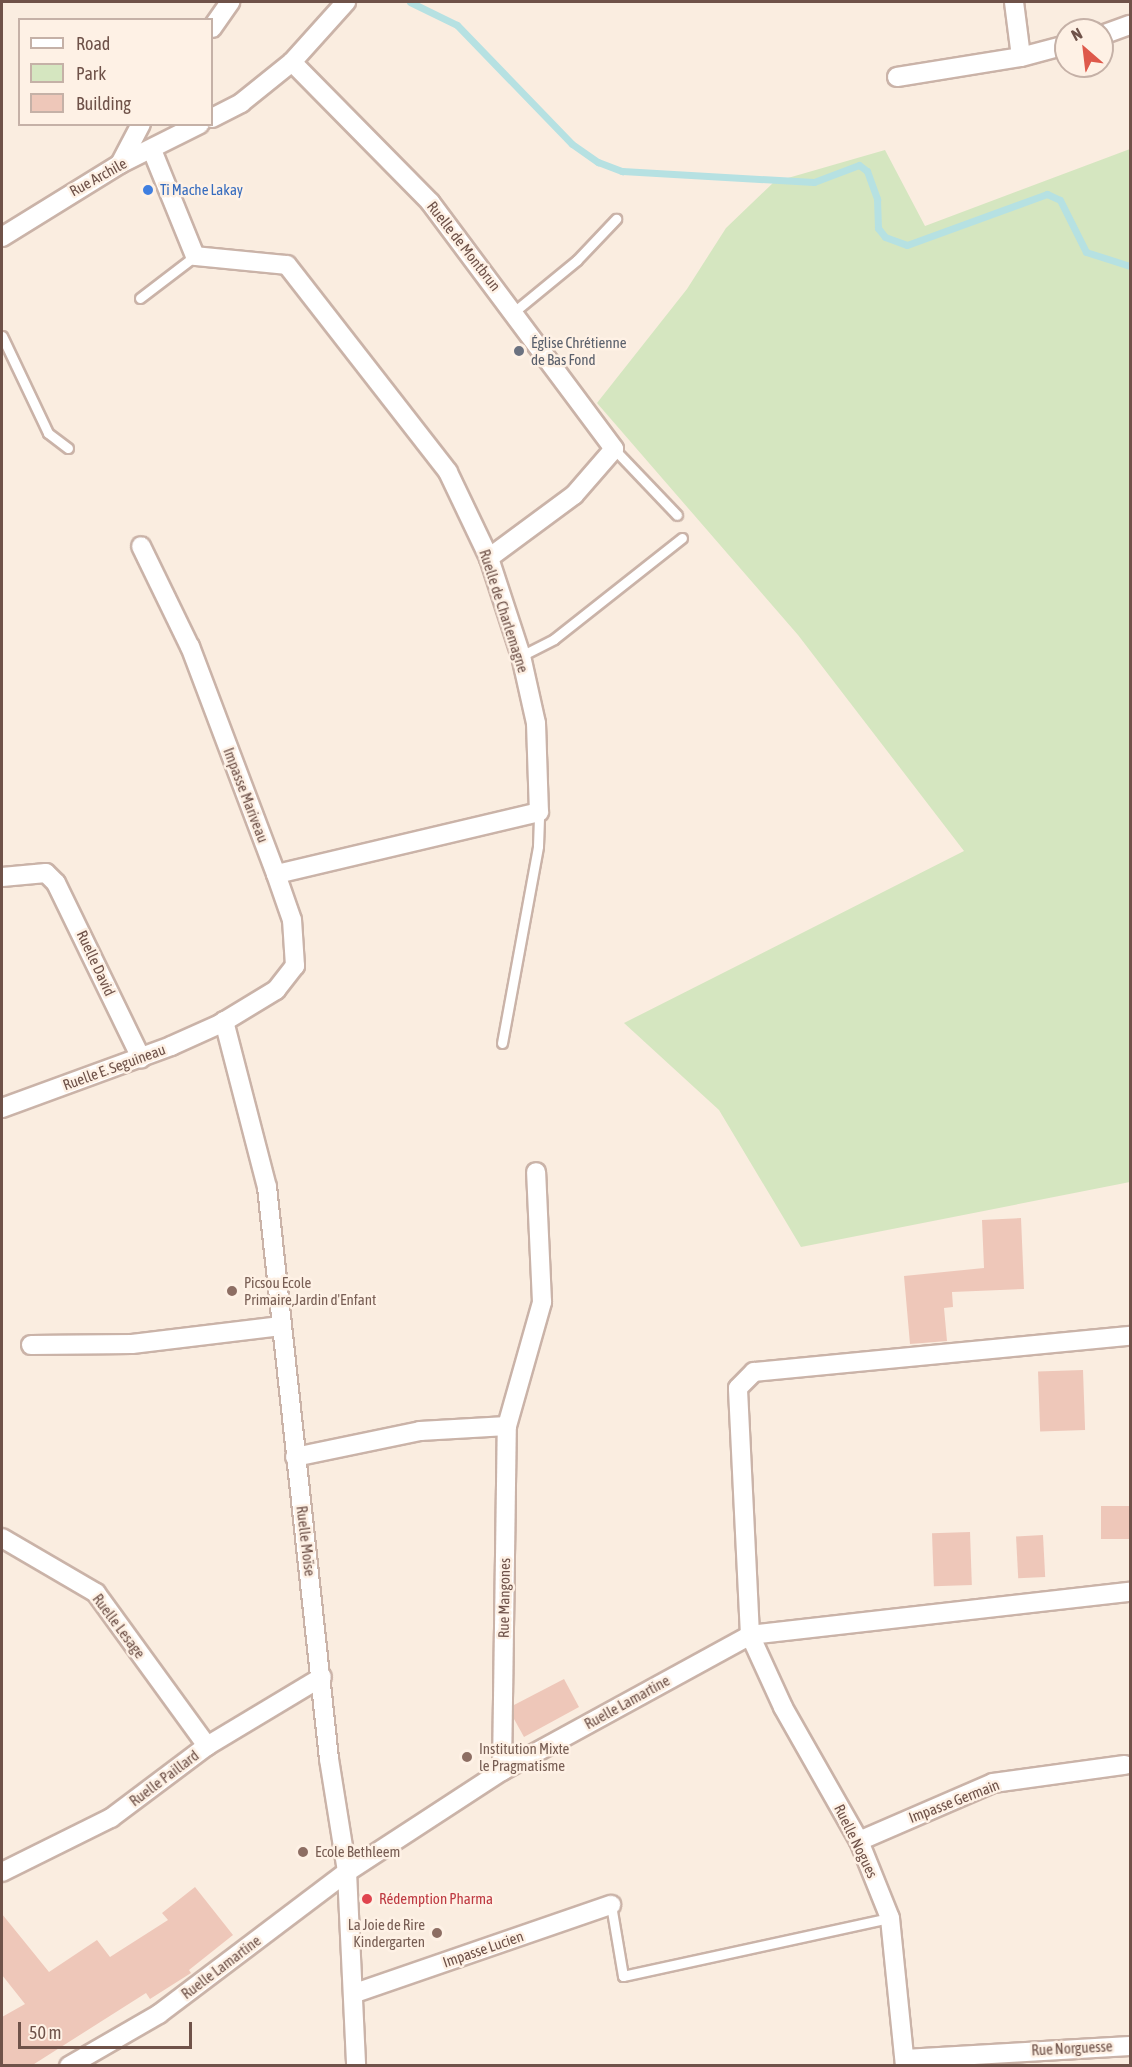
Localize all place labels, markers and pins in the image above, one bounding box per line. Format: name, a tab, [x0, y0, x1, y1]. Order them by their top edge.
place label: Ti Mache Lakay	[160, 181, 243, 199]
marker: Ti Mache Lakay	[141, 183, 155, 197]
place label: Église Chrétienne de Bas Fond	[531, 333, 627, 368]
marker: Église Chrétienne de Bas Fond	[512, 344, 526, 358]
place label: Picsou Ecole Primaire,Jardin d'Enfant	[244, 1273, 376, 1308]
marker: Picsou Ecole Primaire,Jardin d'Enfant	[225, 1284, 239, 1298]
place label: Institution Mixte le Pragmatisme	[479, 1739, 569, 1774]
marker: Institution Mixte le Pragmatisme	[460, 1750, 474, 1764]
place label: Ecole Bethleem	[315, 1843, 400, 1861]
marker: Ecole Bethleem	[296, 1845, 310, 1859]
place label: Rédemption Pharma	[379, 1890, 493, 1908]
marker: Rédemption Pharma	[360, 1892, 374, 1906]
place label: La Joie de Rire Kindergarten	[348, 1915, 425, 1950]
marker: La Joie de Rire Kindergarten	[430, 1926, 444, 1940]

